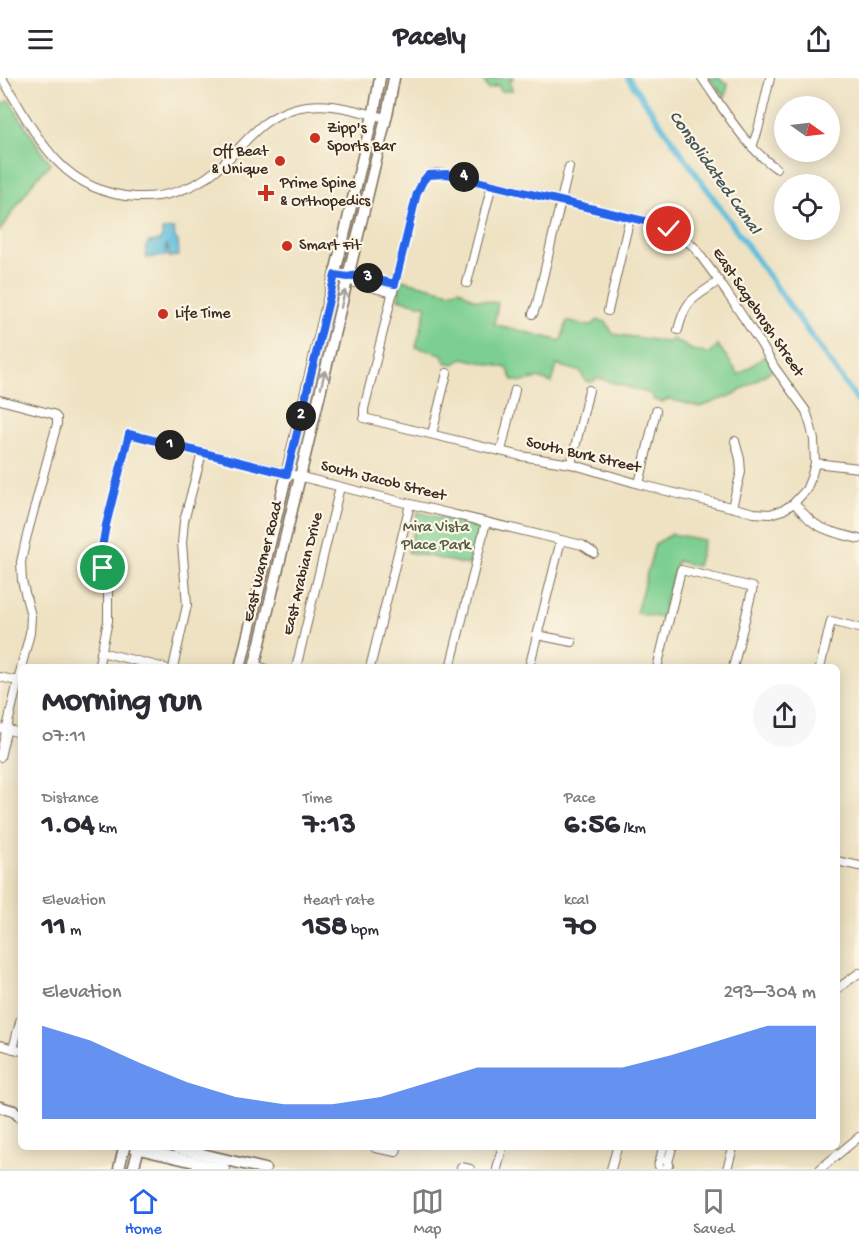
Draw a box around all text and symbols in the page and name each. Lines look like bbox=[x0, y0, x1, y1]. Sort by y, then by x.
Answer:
icon: menu bbox=[24, 23, 57, 56]
text: Pacely bbox=[393, 23, 466, 55]
icon: share bbox=[802, 23, 835, 56]
north arrow bbox=[774, 96, 840, 162]
map controls bbox=[774, 96, 840, 240]
water label: Consolidated Canal bbox=[664, 107, 765, 240]
place label: Zipp's Sports Bar bbox=[327, 120, 397, 157]
marker: Zipp's Sports Bar bbox=[308, 131, 322, 145]
place label: Off Beat & Unique bbox=[211, 143, 269, 180]
marker: Off Beat & Unique bbox=[273, 154, 287, 168]
pin: 4 bbox=[449, 162, 479, 192]
text: 4 bbox=[460, 167, 468, 186]
button: locate bbox=[774, 174, 840, 240]
place label: Prime Spine & Orthopedics bbox=[279, 175, 371, 212]
marker: Prime Spine & Orthopedics bbox=[257, 184, 275, 202]
pin bbox=[643, 203, 694, 254]
icon: check bbox=[652, 212, 685, 245]
place label: Smart Fit bbox=[299, 237, 362, 256]
marker: Smart Fit bbox=[280, 239, 294, 253]
street label: East Sagebrush Street bbox=[707, 245, 808, 382]
pin: 3 bbox=[353, 263, 383, 293]
text: 3 bbox=[364, 268, 372, 287]
one-way arrow bbox=[337, 290, 349, 309]
place label: Life Time bbox=[175, 305, 231, 324]
marker: Life Time bbox=[156, 307, 170, 321]
one-way arrow bbox=[318, 370, 330, 389]
pin: 2 bbox=[286, 401, 316, 431]
text: 2 bbox=[297, 406, 305, 425]
pin: 1 bbox=[155, 430, 185, 460]
street label: South Burk Street bbox=[524, 434, 644, 479]
text: 1 bbox=[167, 435, 173, 454]
street label: South Jacob Street bbox=[319, 457, 449, 507]
street label: East Warner Road bbox=[240, 498, 289, 624]
street label: East Arabian Drive bbox=[280, 510, 329, 637]
park label: Mira Vista Place Park bbox=[400, 519, 472, 556]
pin bbox=[77, 542, 128, 593]
icon: arrive bbox=[86, 551, 119, 584]
text: Morning run bbox=[42, 684, 202, 722]
button: share bbox=[753, 684, 816, 747]
text: 07:11 bbox=[42, 726, 86, 749]
text: Distance bbox=[42, 790, 99, 809]
text: Time bbox=[303, 790, 332, 809]
text: Pace bbox=[564, 790, 595, 809]
text: 1.04 bbox=[42, 809, 95, 844]
text: 7:13 bbox=[303, 809, 356, 844]
text: 6:56 bbox=[564, 809, 620, 844]
text: km bbox=[95, 820, 117, 839]
text: /km bbox=[620, 820, 646, 839]
text: Elevation bbox=[42, 892, 106, 911]
text: Heart rate bbox=[303, 892, 375, 911]
text: kcal bbox=[564, 892, 589, 911]
text: 11 bbox=[42, 911, 66, 946]
text: 158 bbox=[303, 911, 347, 946]
text: 70 bbox=[564, 911, 597, 946]
text: m bbox=[66, 922, 81, 941]
text: bpm bbox=[347, 922, 379, 941]
text: Elevation bbox=[42, 982, 122, 1005]
text: 293–304 m bbox=[723, 982, 816, 1005]
tab: Home bbox=[125, 1185, 162, 1240]
tab: Map bbox=[411, 1185, 444, 1240]
tab: Saved bbox=[693, 1185, 734, 1240]

